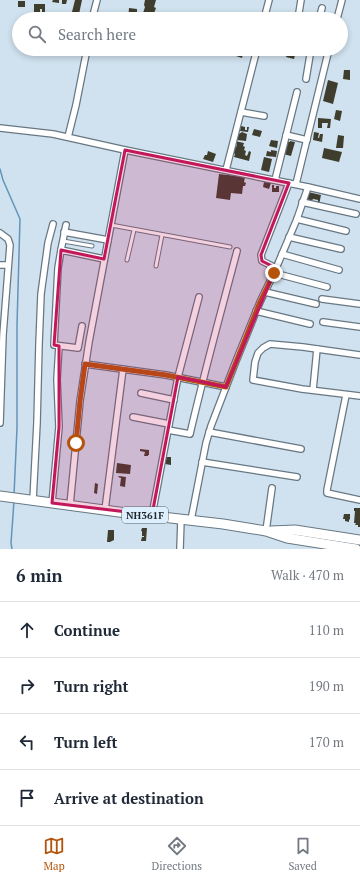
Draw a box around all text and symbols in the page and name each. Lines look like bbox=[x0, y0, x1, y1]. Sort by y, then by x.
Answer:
search box bbox=[12, 12, 348, 56]
icon: search bbox=[26, 23, 48, 45]
text: Search here bbox=[58, 24, 136, 44]
route end bbox=[265, 264, 283, 282]
route start bbox=[67, 434, 85, 452]
road number: NH361F bbox=[122, 507, 168, 523]
text: 6 min bbox=[16, 564, 63, 587]
text: Walk · 470 m bbox=[271, 566, 344, 584]
icon: ahead bbox=[16, 619, 38, 641]
text: Continue bbox=[54, 620, 120, 640]
text: 110 m bbox=[309, 621, 344, 639]
icon: right bbox=[16, 675, 38, 697]
text: Turn right bbox=[54, 676, 129, 696]
text: 190 m bbox=[309, 677, 344, 695]
icon: left bbox=[16, 731, 38, 753]
text: Turn left bbox=[54, 732, 118, 752]
text: 170 m bbox=[309, 733, 344, 751]
icon: arrive bbox=[16, 787, 38, 809]
text: Arrive at destination bbox=[54, 788, 204, 808]
tab: Map bbox=[43, 835, 65, 873]
tab: Directions bbox=[151, 835, 202, 873]
tab: Saved bbox=[288, 835, 317, 873]

